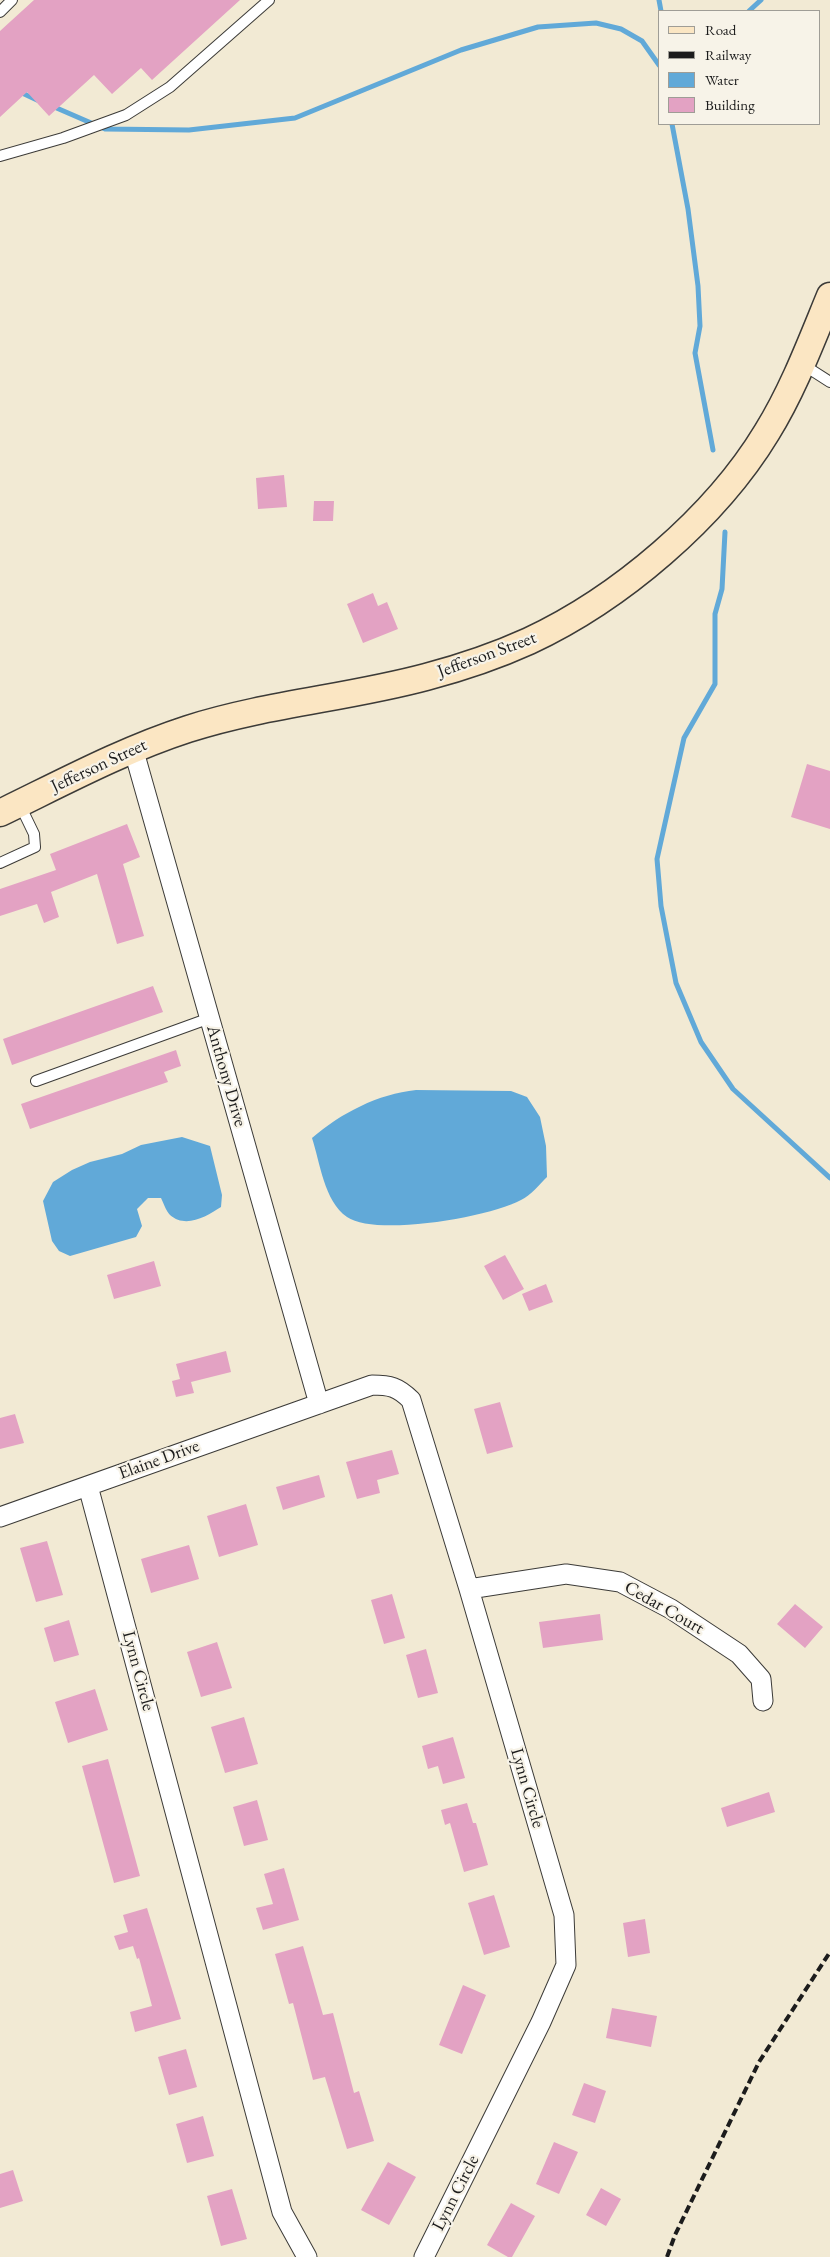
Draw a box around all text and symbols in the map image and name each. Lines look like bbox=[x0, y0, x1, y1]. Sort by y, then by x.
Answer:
legend bbox=[658, 10, 820, 125]
text: Road bbox=[705, 20, 736, 39]
text: Railway bbox=[705, 45, 751, 64]
text: Water bbox=[705, 70, 739, 89]
text: Building bbox=[705, 95, 755, 114]
street label: Jefferson Street bbox=[435, 627, 539, 683]
street label: Jefferson Street bbox=[48, 734, 150, 798]
street label: Anthony Drive bbox=[201, 1023, 251, 1129]
street label: Elaine Drive bbox=[116, 1435, 202, 1485]
street label: Cedar Court bbox=[620, 1577, 708, 1639]
street label: Lynn Circle bbox=[117, 1629, 159, 1713]
street label: Lynn Circle bbox=[505, 1746, 549, 1830]
street label: Lynn Circle bbox=[428, 2152, 484, 2234]

